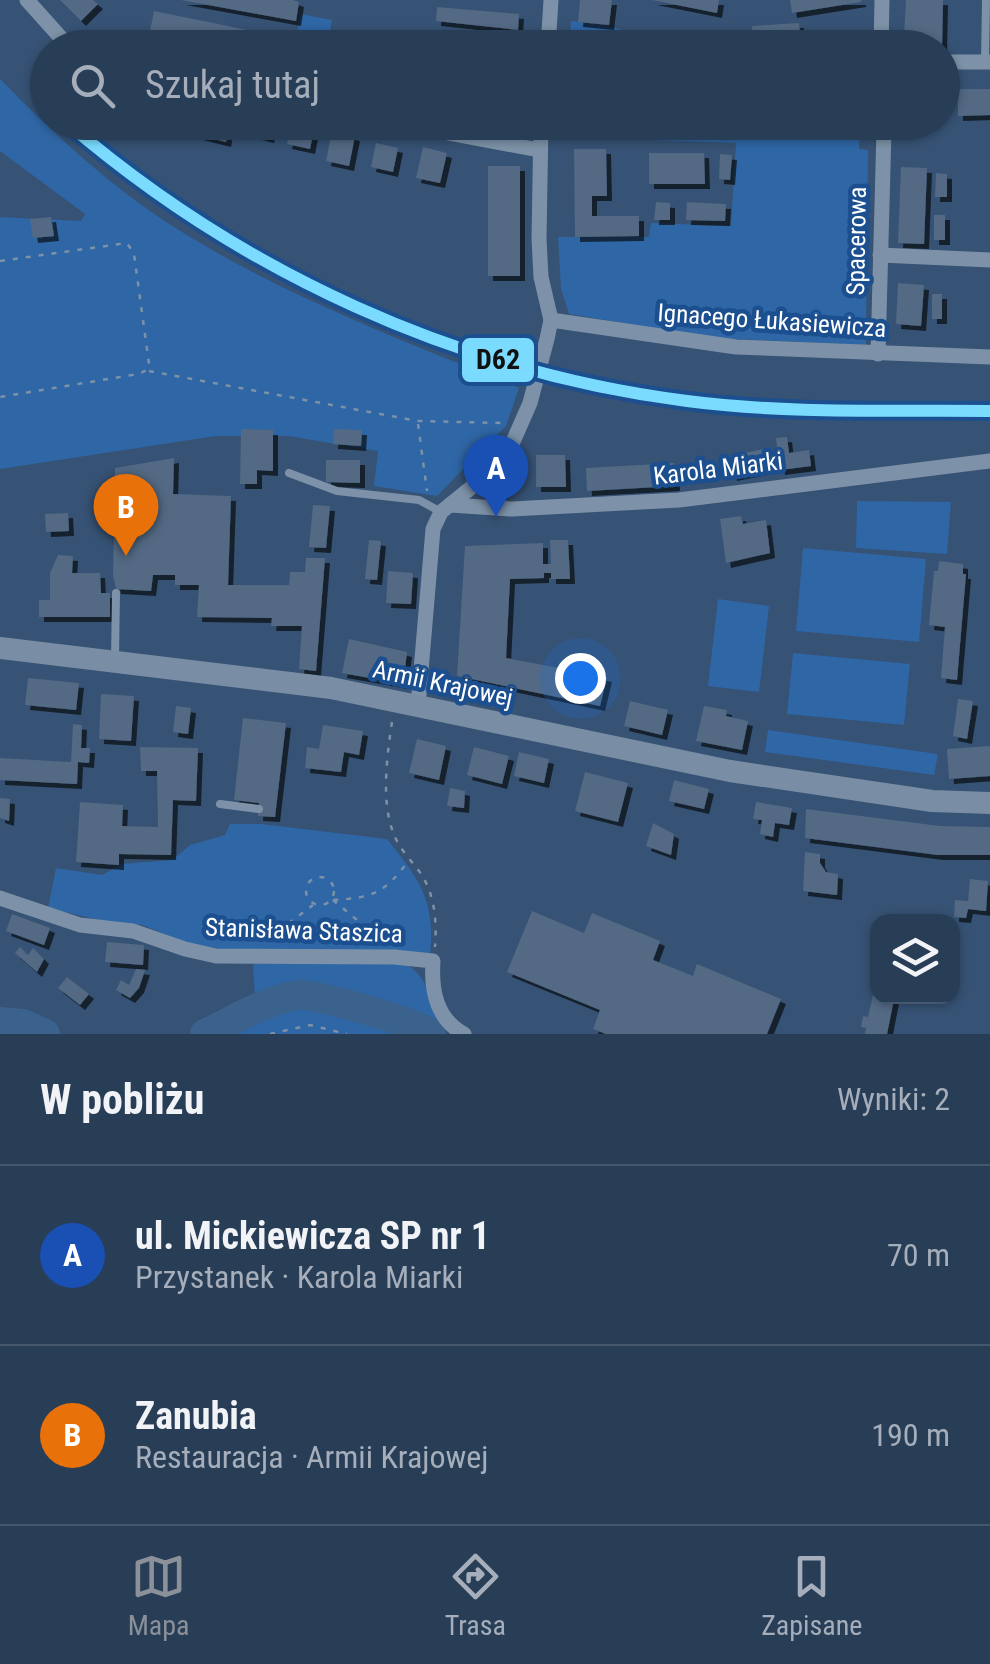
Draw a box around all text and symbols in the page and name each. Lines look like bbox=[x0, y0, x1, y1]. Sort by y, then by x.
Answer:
search box bbox=[30, 30, 960, 140]
icon: search bbox=[65, 58, 120, 113]
text: Szukaj tutaj bbox=[145, 63, 320, 107]
street label: Spacerowa bbox=[841, 186, 872, 296]
street label: Ignacego Łukasiewicza bbox=[657, 298, 887, 343]
line badge: D62 bbox=[460, 336, 536, 384]
text: D62 bbox=[476, 343, 520, 376]
pin: A bbox=[464, 434, 528, 517]
street label: Karola Miarki bbox=[652, 446, 784, 491]
pin: B bbox=[94, 474, 158, 556]
your location bbox=[555, 653, 606, 704]
street label: Armii Krajowej bbox=[370, 654, 516, 712]
street label: Stanisława Staszica bbox=[205, 913, 403, 948]
map controls bbox=[870, 914, 960, 1004]
button: layers bbox=[870, 914, 960, 1004]
text: W pobliżu bbox=[40, 1075, 204, 1124]
text: Wyniki: 2 bbox=[837, 1080, 950, 1118]
text: ul. Mickiewicza SP nr 1 bbox=[135, 1214, 490, 1258]
text: A bbox=[63, 1236, 82, 1274]
text: 70 m bbox=[887, 1236, 950, 1274]
text: Przystanek · Karola Miarki bbox=[135, 1258, 463, 1296]
text: Zanubia bbox=[135, 1394, 257, 1438]
text: B bbox=[64, 1416, 81, 1454]
text: 190 m bbox=[871, 1416, 950, 1454]
text: Restauracja · Armii Krajowej bbox=[135, 1438, 489, 1476]
tab: Mapa bbox=[128, 1549, 189, 1642]
tab: Trasa bbox=[445, 1549, 506, 1642]
tab: Zapisane bbox=[761, 1549, 862, 1642]

